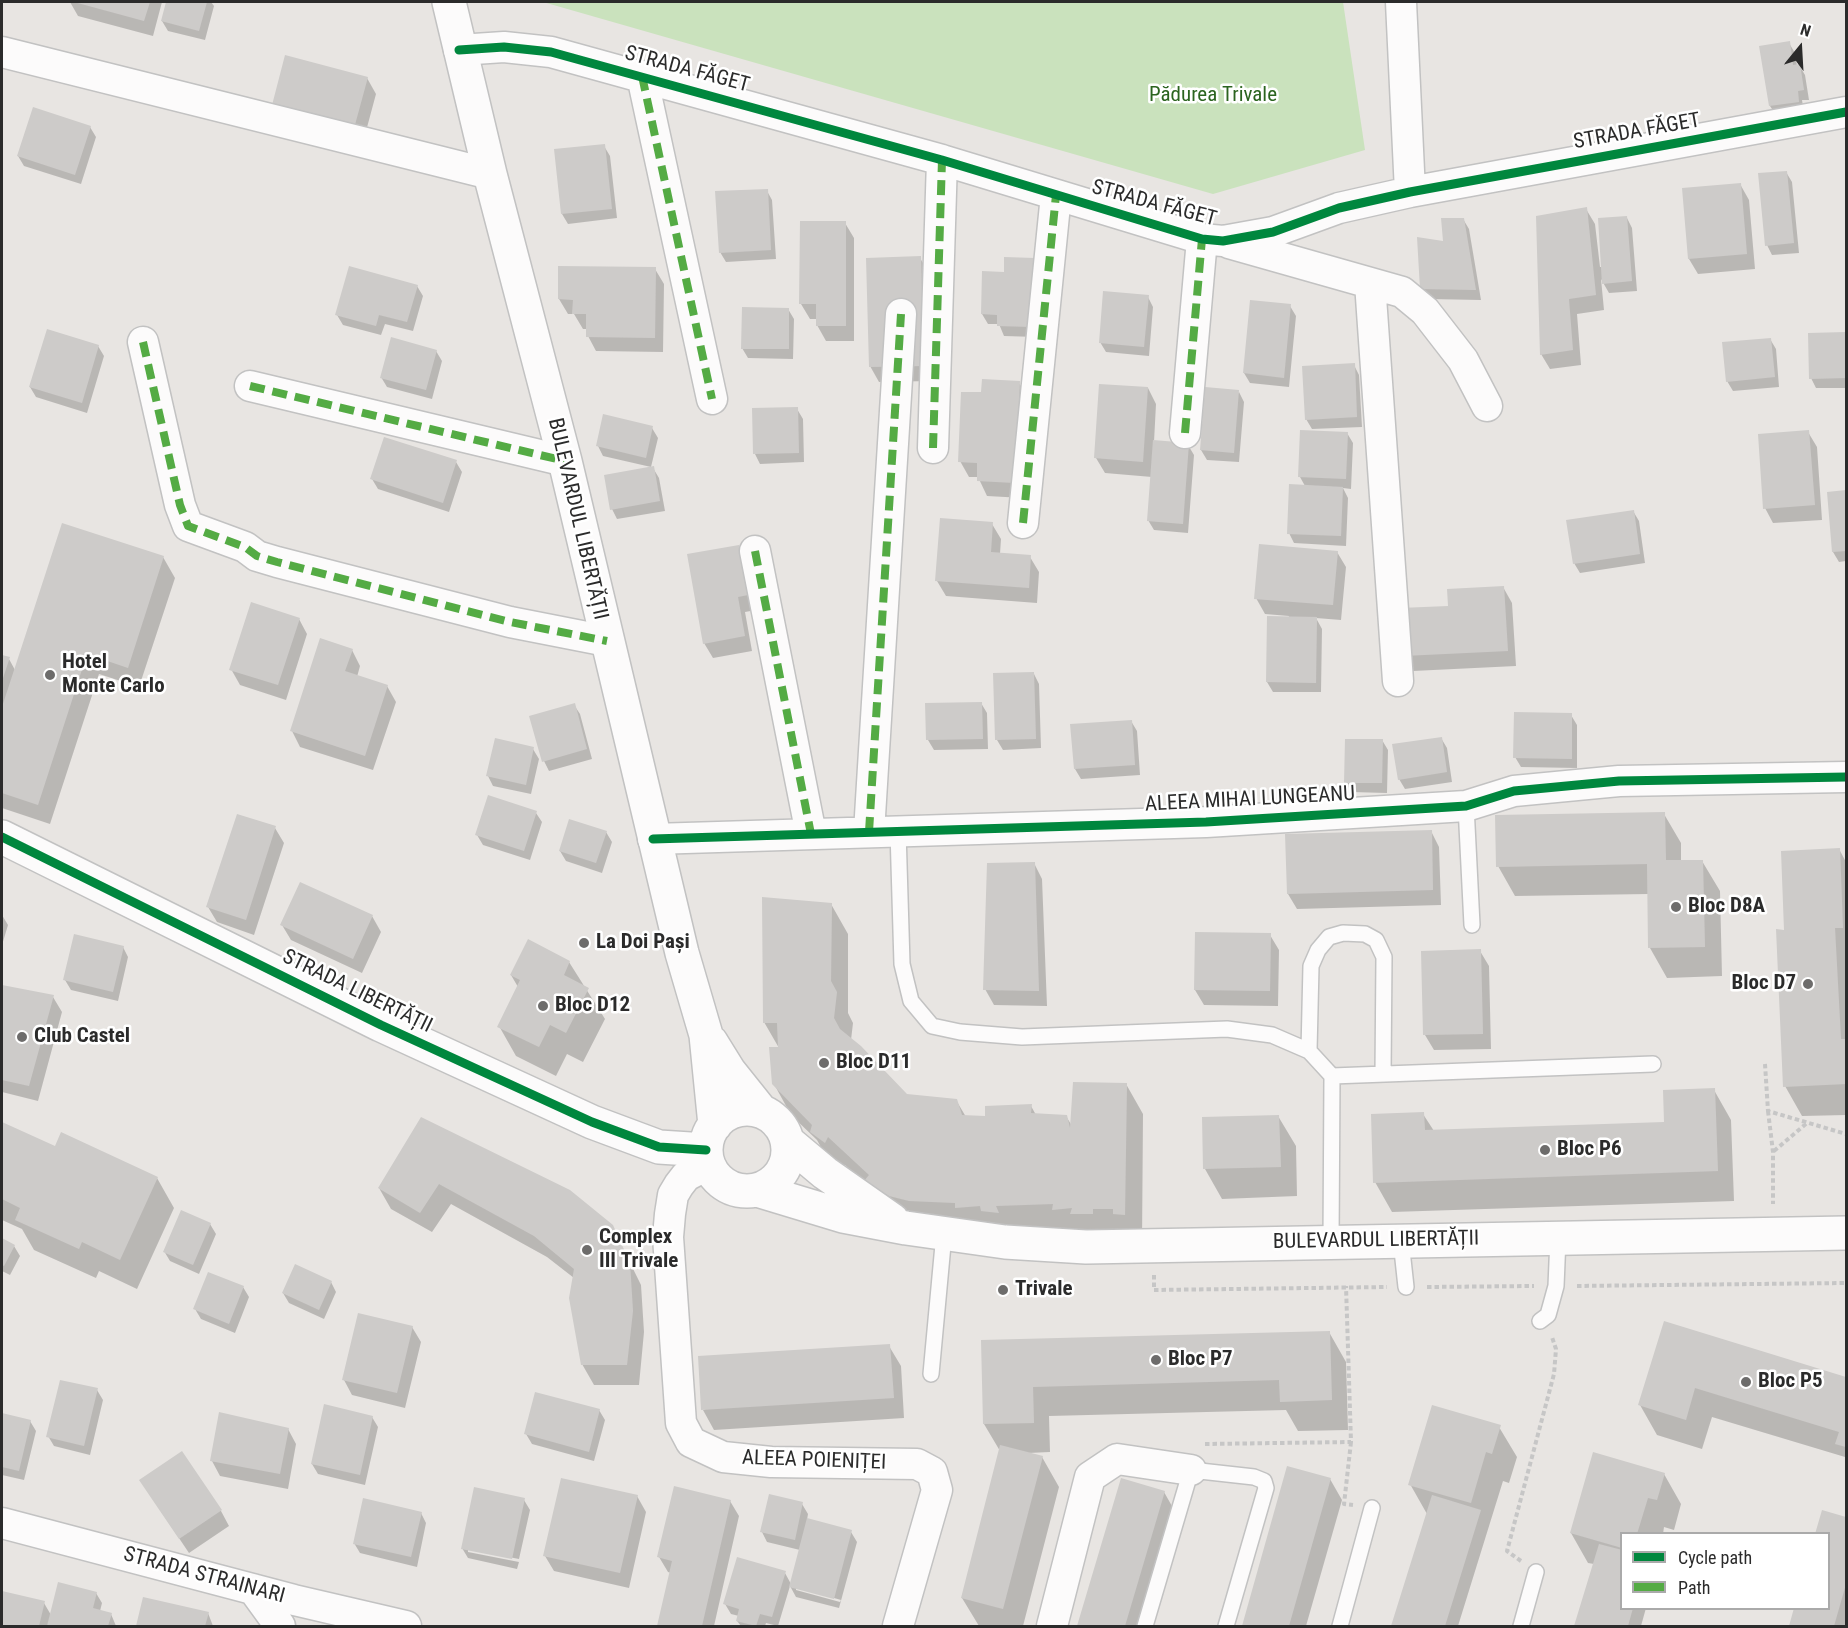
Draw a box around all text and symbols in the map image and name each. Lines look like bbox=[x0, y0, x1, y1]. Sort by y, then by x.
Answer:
north arrow bbox=[1770, 18, 1830, 78]
text: N bbox=[1798, 20, 1813, 41]
street label: STRADA FĂGET bbox=[622, 41, 752, 99]
park label: Pădurea Trivale bbox=[1149, 83, 1277, 109]
street label: STRADA FĂGET bbox=[1572, 108, 1702, 156]
street label: STRADA FĂGET bbox=[1089, 175, 1219, 233]
street label: BULEVARDUL LIBERTĂȚII bbox=[542, 416, 612, 622]
place label: Hotel Monte Carlo bbox=[62, 650, 165, 700]
marker: Hotel Monte Carlo bbox=[43, 668, 57, 682]
street label: ALEEA MIHAI LUNGEANU bbox=[1144, 782, 1356, 818]
place label: Bloc D8A bbox=[1688, 894, 1765, 920]
marker: Bloc D8A bbox=[1669, 900, 1683, 914]
place label: La Doi Pași bbox=[596, 930, 690, 956]
marker: La Doi Pași bbox=[577, 936, 591, 950]
street label: STRADA LIBERTĂȚII bbox=[278, 945, 436, 1039]
place label: Bloc D7 bbox=[1732, 971, 1796, 997]
marker: Bloc D7 bbox=[1801, 977, 1815, 991]
place label: Bloc D12 bbox=[555, 993, 630, 1019]
marker: Bloc D12 bbox=[536, 999, 550, 1013]
place label: Club Castel bbox=[34, 1024, 130, 1050]
marker: Club Castel bbox=[15, 1030, 29, 1044]
place label: Bloc D11 bbox=[836, 1050, 911, 1076]
marker: Bloc D11 bbox=[817, 1056, 831, 1070]
place label: Bloc P6 bbox=[1557, 1137, 1622, 1163]
marker: Bloc P6 bbox=[1538, 1143, 1552, 1157]
place label: Complex III Trivale bbox=[599, 1225, 678, 1275]
street label: BULEVARDUL LIBERTĂȚII bbox=[1273, 1227, 1479, 1255]
marker: Complex III Trivale bbox=[580, 1243, 594, 1257]
place label: Trivale bbox=[1015, 1277, 1072, 1303]
marker: Trivale bbox=[996, 1283, 1010, 1297]
place label: Bloc P7 bbox=[1168, 1347, 1233, 1373]
marker: Bloc P7 bbox=[1149, 1353, 1163, 1367]
place label: Bloc P5 bbox=[1758, 1369, 1823, 1395]
marker: Bloc P5 bbox=[1739, 1375, 1753, 1389]
street label: ALEEA POIENIȚEI bbox=[741, 1446, 887, 1476]
legend bbox=[1620, 1532, 1830, 1610]
street label: STRADA STRAINARI bbox=[121, 1542, 287, 1610]
text: Cycle path bbox=[1678, 1547, 1752, 1568]
text: Path bbox=[1678, 1577, 1711, 1598]

